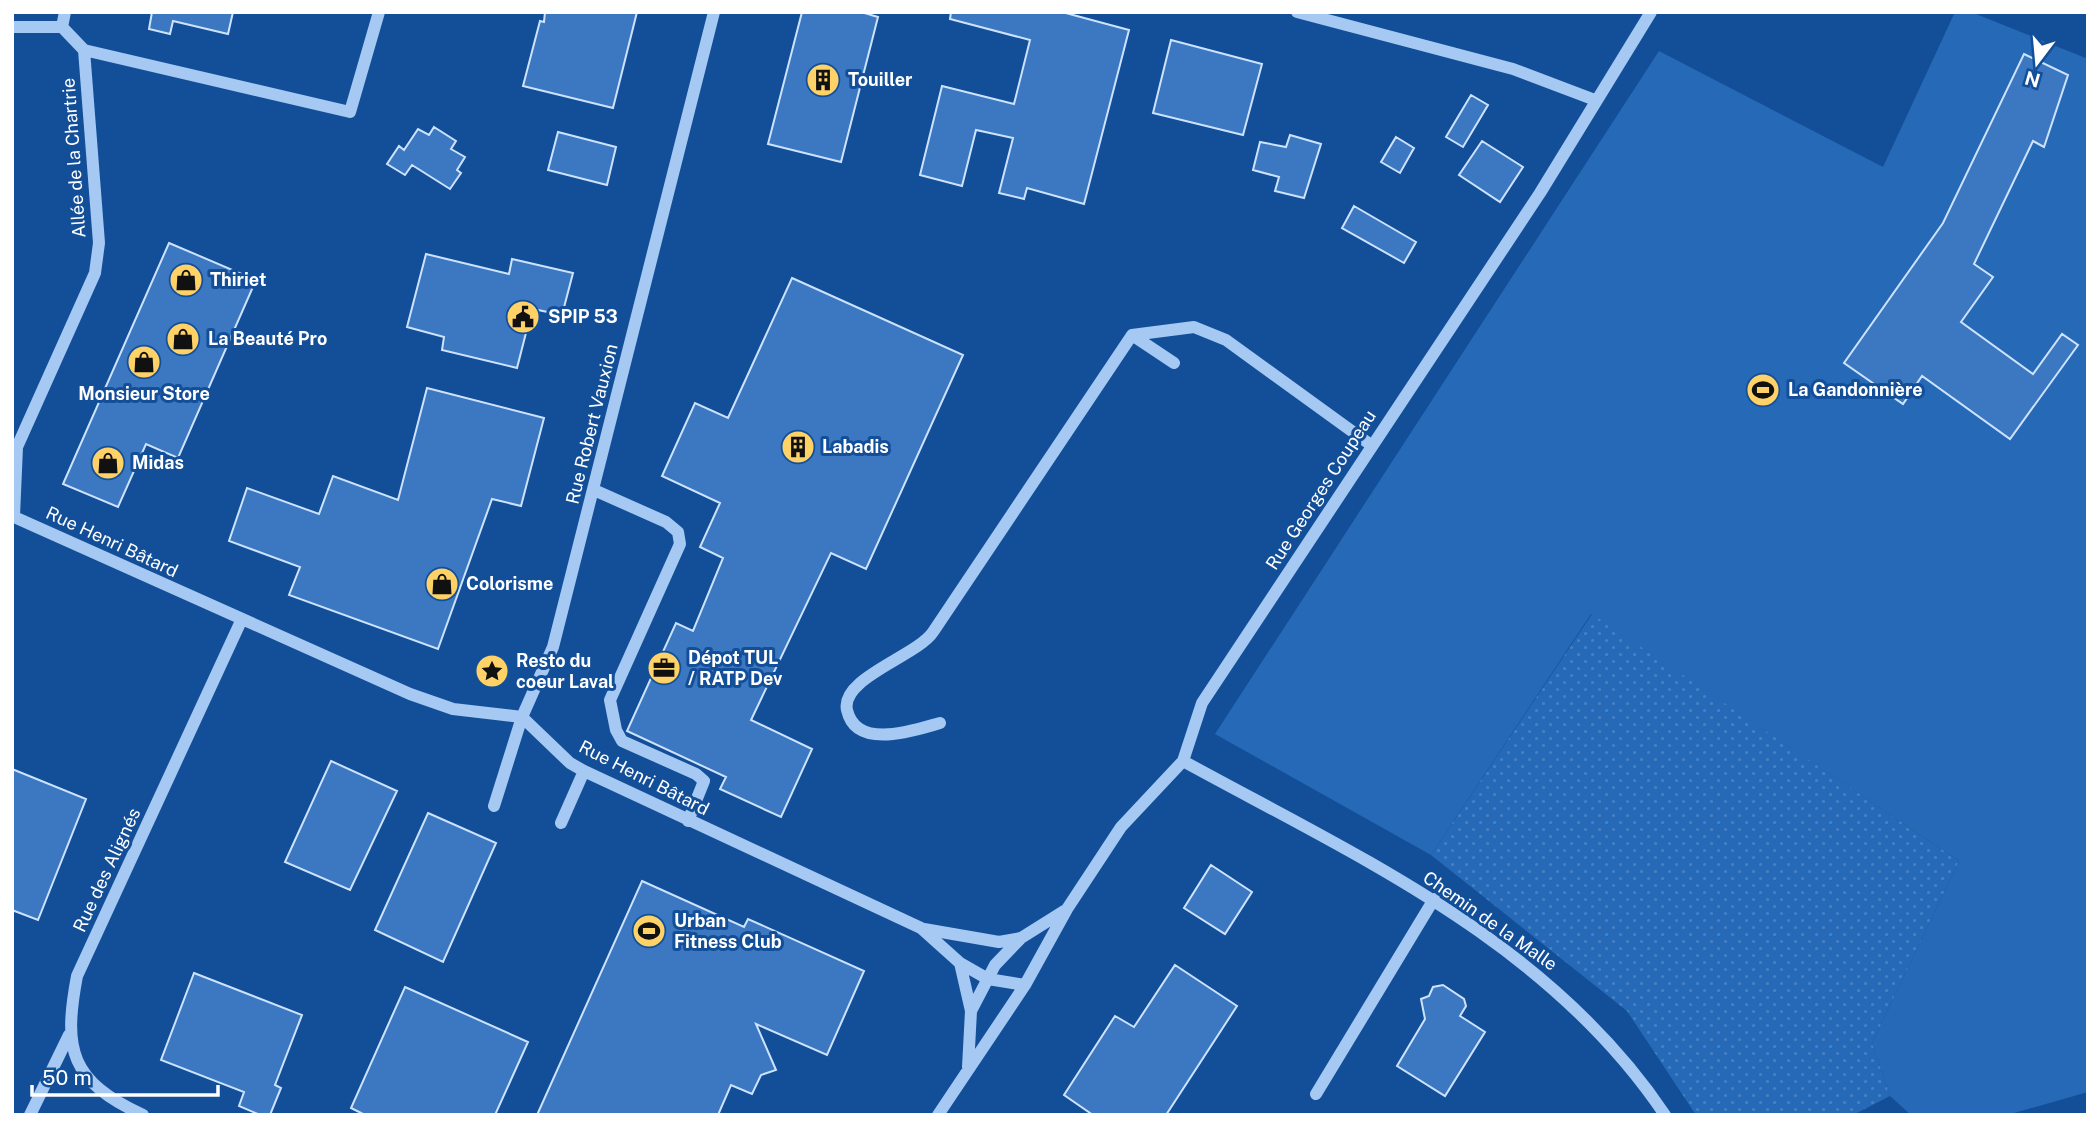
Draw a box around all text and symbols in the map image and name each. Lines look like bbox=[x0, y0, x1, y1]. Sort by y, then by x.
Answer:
north arrow bbox=[2002, 28, 2072, 98]
building icon: Touiller bbox=[804, 61, 842, 99]
text: N bbox=[2022, 67, 2042, 92]
place label: Touiller bbox=[848, 69, 913, 90]
street label: Allée de la Chartrie bbox=[57, 77, 90, 239]
shop icon: Thiriet bbox=[167, 261, 205, 299]
place label: Thiriet bbox=[210, 269, 266, 290]
public building icon: SPIP 53 bbox=[504, 298, 542, 336]
place label: SPIP 53 bbox=[548, 306, 618, 327]
shop icon: La Beauté Pro bbox=[164, 320, 202, 358]
place label: La Beauté Pro bbox=[208, 328, 327, 349]
street label: Rue Robert Vauxion bbox=[561, 342, 622, 506]
shop icon: Monsieur Store bbox=[125, 343, 163, 381]
sports icon: La Gandonnière bbox=[1744, 371, 1782, 409]
place label: La Gandonnière bbox=[1788, 379, 1923, 400]
place label: Monsieur Store bbox=[78, 383, 210, 404]
street label: Rue Georges Coupeau bbox=[1261, 406, 1380, 573]
building icon: Labadis bbox=[779, 428, 817, 466]
place label: Labadis bbox=[822, 436, 889, 457]
shop icon: Midas bbox=[89, 444, 127, 482]
place label: Midas bbox=[132, 452, 184, 473]
street label: Rue Henri Bâtard bbox=[43, 502, 182, 581]
shop icon: Colorisme bbox=[423, 565, 461, 603]
place label: Colorisme bbox=[466, 573, 553, 594]
place label: Dépot TUL / RATP Dev bbox=[688, 647, 783, 689]
office icon: Dépot TUL / RATP Dev bbox=[645, 649, 683, 687]
place label: Resto du coeur Laval bbox=[516, 650, 614, 692]
place icon: Resto du coeur Laval bbox=[473, 652, 511, 690]
street label: Rue Henri Bâtard bbox=[576, 736, 713, 819]
street label: Rue des Alignés bbox=[69, 804, 144, 935]
street label: Chemin de la Malle bbox=[1419, 866, 1561, 975]
place label: Urban Fitness Club bbox=[674, 910, 782, 952]
sports icon: Urban Fitness Club bbox=[630, 912, 668, 950]
scale bar bbox=[32, 1054, 217, 1098]
text: 50 m bbox=[42, 1065, 92, 1090]

